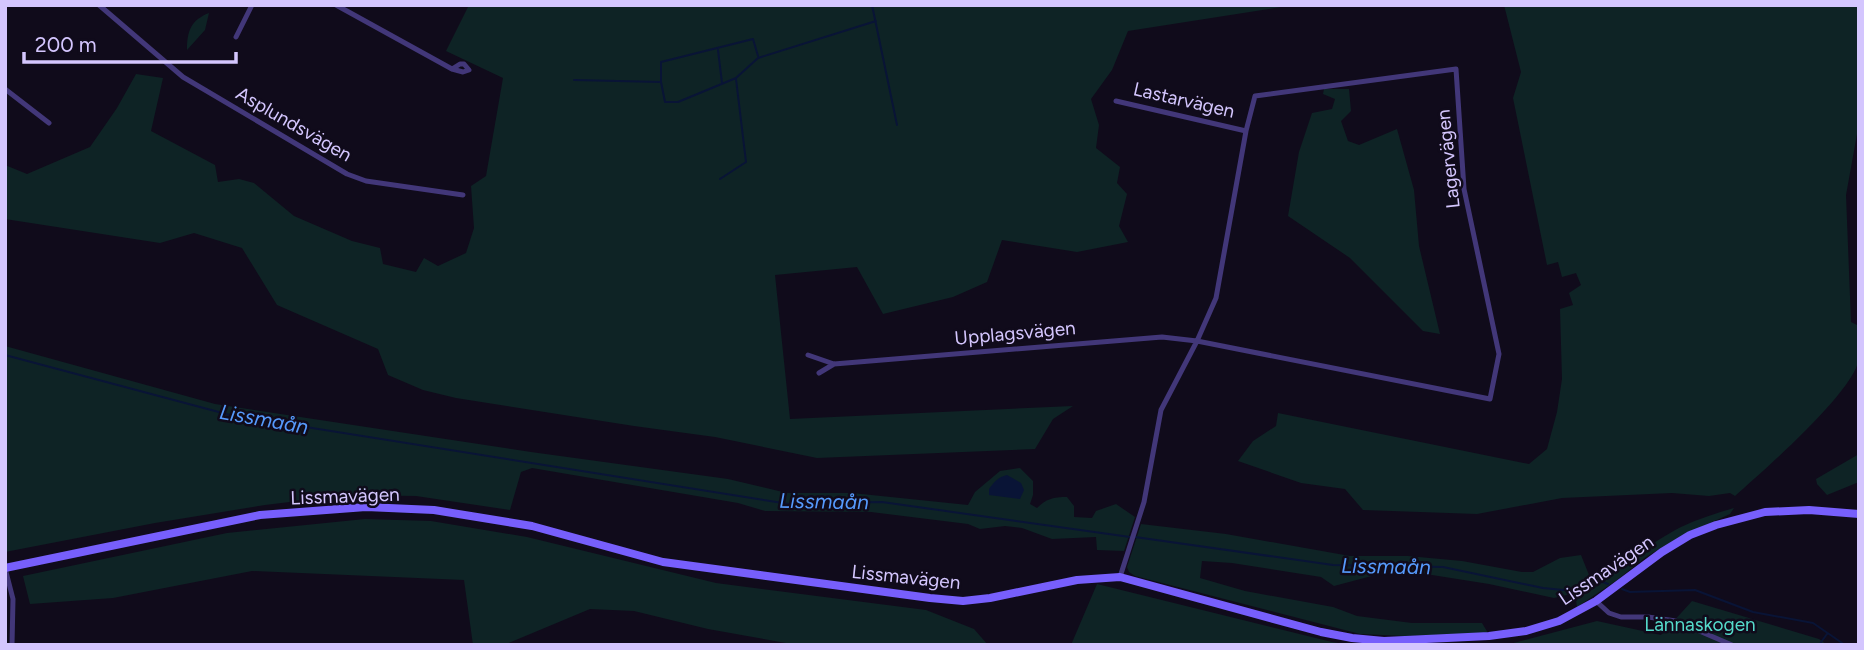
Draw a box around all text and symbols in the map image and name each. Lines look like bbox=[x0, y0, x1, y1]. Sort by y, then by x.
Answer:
scale bar bbox=[24, 21, 236, 65]
text: 200 m bbox=[35, 32, 97, 57]
street label: Lastarvägen bbox=[1131, 77, 1237, 123]
street label: Asplundsvägen bbox=[232, 82, 356, 166]
street label: Lagervägen bbox=[1431, 108, 1465, 210]
street label: Upplagsvägen bbox=[954, 316, 1076, 350]
water label: Lissmaån bbox=[218, 399, 311, 439]
street label: Lissmavägen bbox=[290, 483, 400, 509]
water label: Lissmaån bbox=[779, 488, 869, 514]
street label: Lissmavägen bbox=[1554, 530, 1658, 610]
water label: Lissmaån bbox=[1341, 553, 1431, 579]
street label: Lissmavägen bbox=[850, 560, 962, 594]
park label: Lännaskogen bbox=[1644, 613, 1756, 636]

